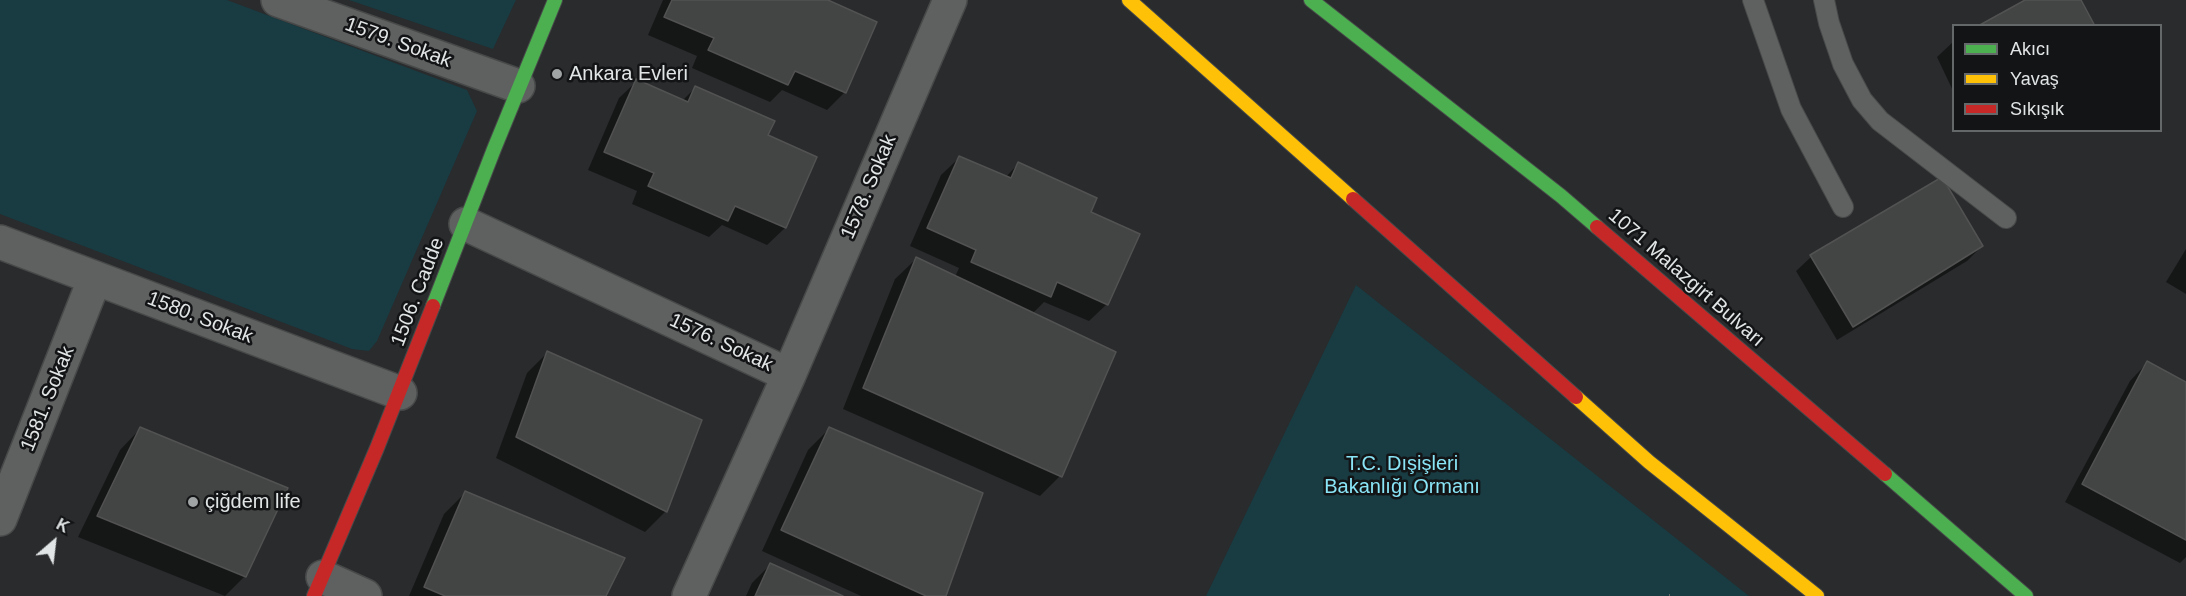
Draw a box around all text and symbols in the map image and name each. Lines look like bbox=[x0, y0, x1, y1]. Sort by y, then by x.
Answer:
street label: 1579. Sokak bbox=[342, 13, 454, 73]
legend bbox=[1952, 24, 2162, 132]
text: Akıcı bbox=[2010, 39, 2050, 59]
place label: Ankara Evleri bbox=[569, 62, 688, 86]
marker: Ankara Evleri bbox=[550, 67, 564, 81]
text: Yavaş bbox=[2010, 69, 2059, 89]
text: Sıkışık bbox=[2010, 99, 2064, 119]
street label: 1578. Sokak bbox=[836, 131, 902, 243]
street label: 1071 Malazgirt Bulvarı bbox=[1603, 204, 1769, 352]
street label: 1506. Cadde bbox=[386, 234, 450, 350]
street label: 1580. Sokak bbox=[144, 287, 256, 349]
street label: 1576. Sokak bbox=[666, 309, 776, 377]
street label: 1581. Sokak bbox=[16, 343, 80, 455]
park label: T.C. Dışişleri Bakanlığı Ormanı bbox=[1324, 452, 1480, 499]
place label: çiğdem life bbox=[205, 490, 301, 514]
marker: çiğdem life bbox=[186, 495, 200, 509]
north arrow bbox=[24, 512, 84, 572]
text: K bbox=[54, 515, 72, 536]

